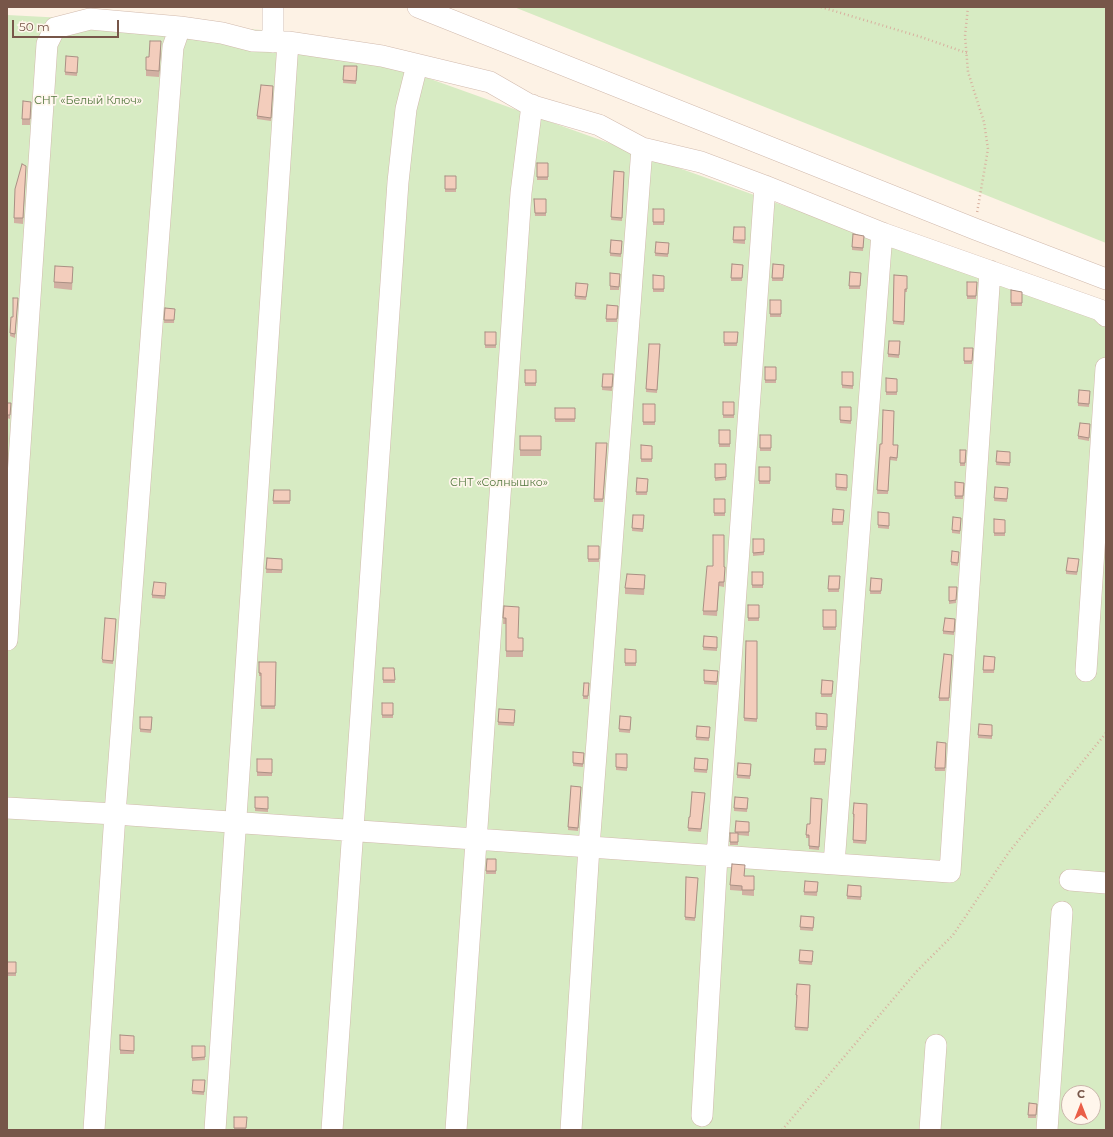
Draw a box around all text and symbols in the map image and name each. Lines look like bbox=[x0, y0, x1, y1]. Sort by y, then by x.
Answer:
scale bar bbox=[14, 12, 121, 38]
text: 50 m bbox=[19, 19, 50, 34]
park label: СНТ «Белый Ключ» bbox=[34, 94, 142, 108]
park label: СНТ «Солнышко» bbox=[450, 476, 548, 490]
north arrow bbox=[1061, 1085, 1101, 1125]
text: С bbox=[1077, 1087, 1085, 1101]

